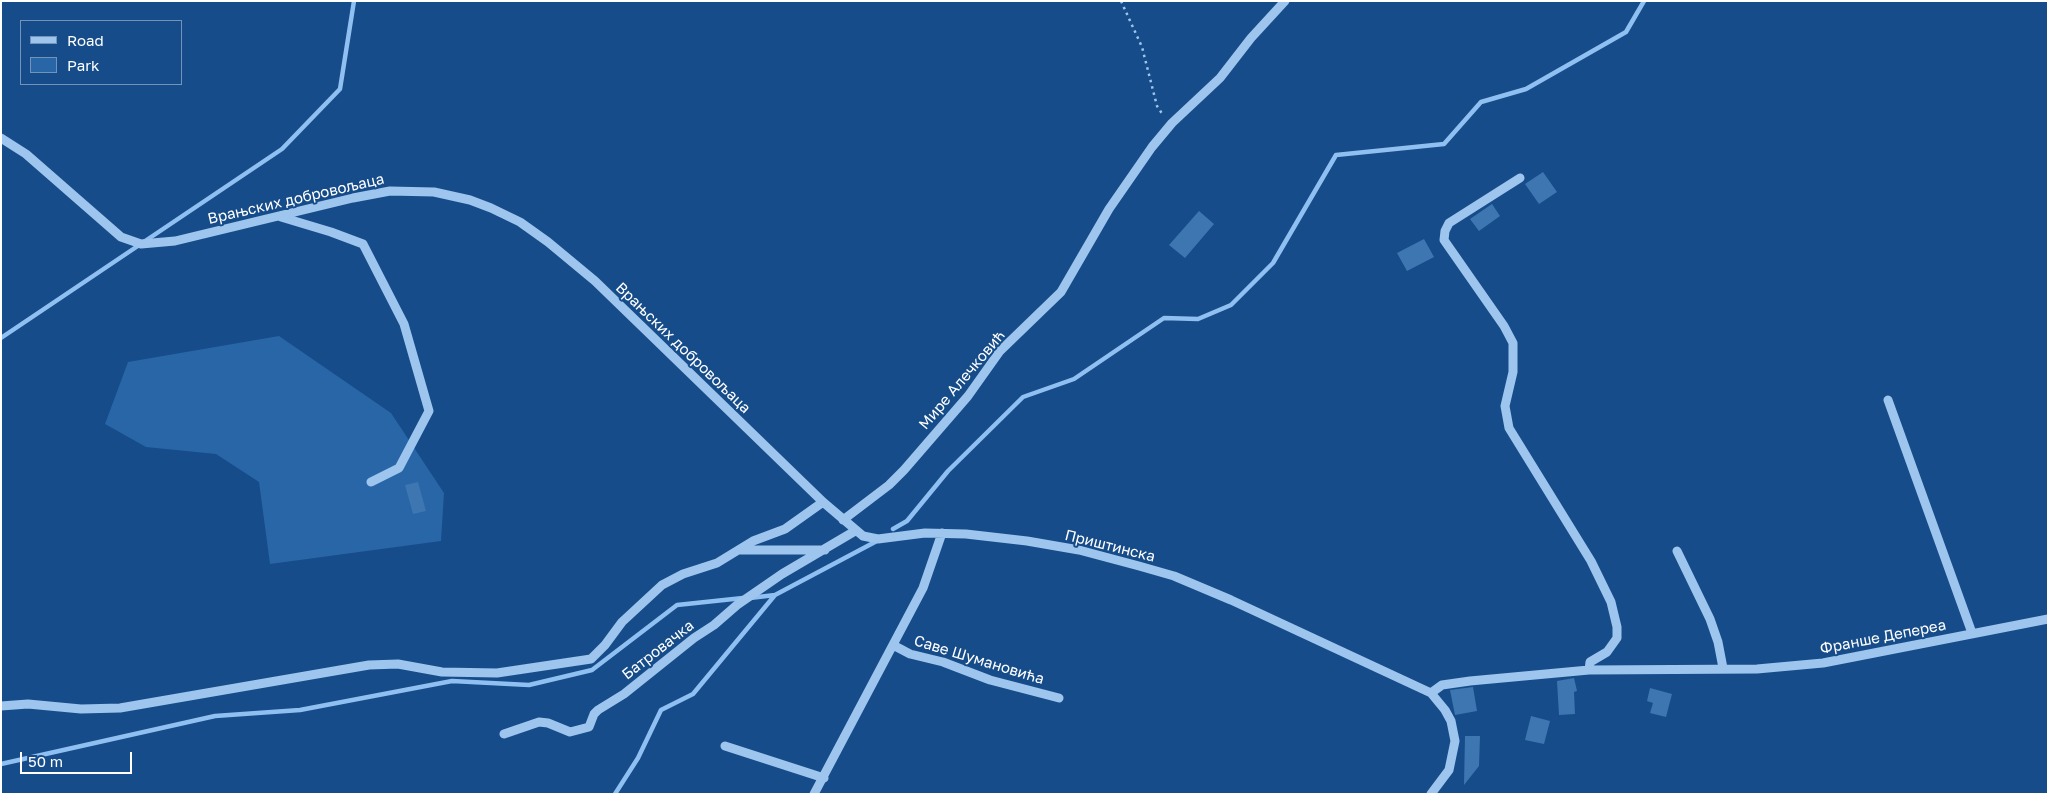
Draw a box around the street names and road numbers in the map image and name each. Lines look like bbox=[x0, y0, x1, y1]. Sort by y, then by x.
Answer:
street label: Врањских добровољаца bbox=[206, 170, 386, 228]
street label: Врањских добровољаца bbox=[612, 279, 754, 417]
street label: Мире Алечковић bbox=[915, 327, 1009, 433]
street label: Приштинска bbox=[1063, 526, 1157, 566]
street label: Батровачка bbox=[619, 616, 697, 684]
street label: Франше Депереа bbox=[1818, 616, 1948, 658]
street label: Саве Шумановића bbox=[912, 632, 1046, 688]

